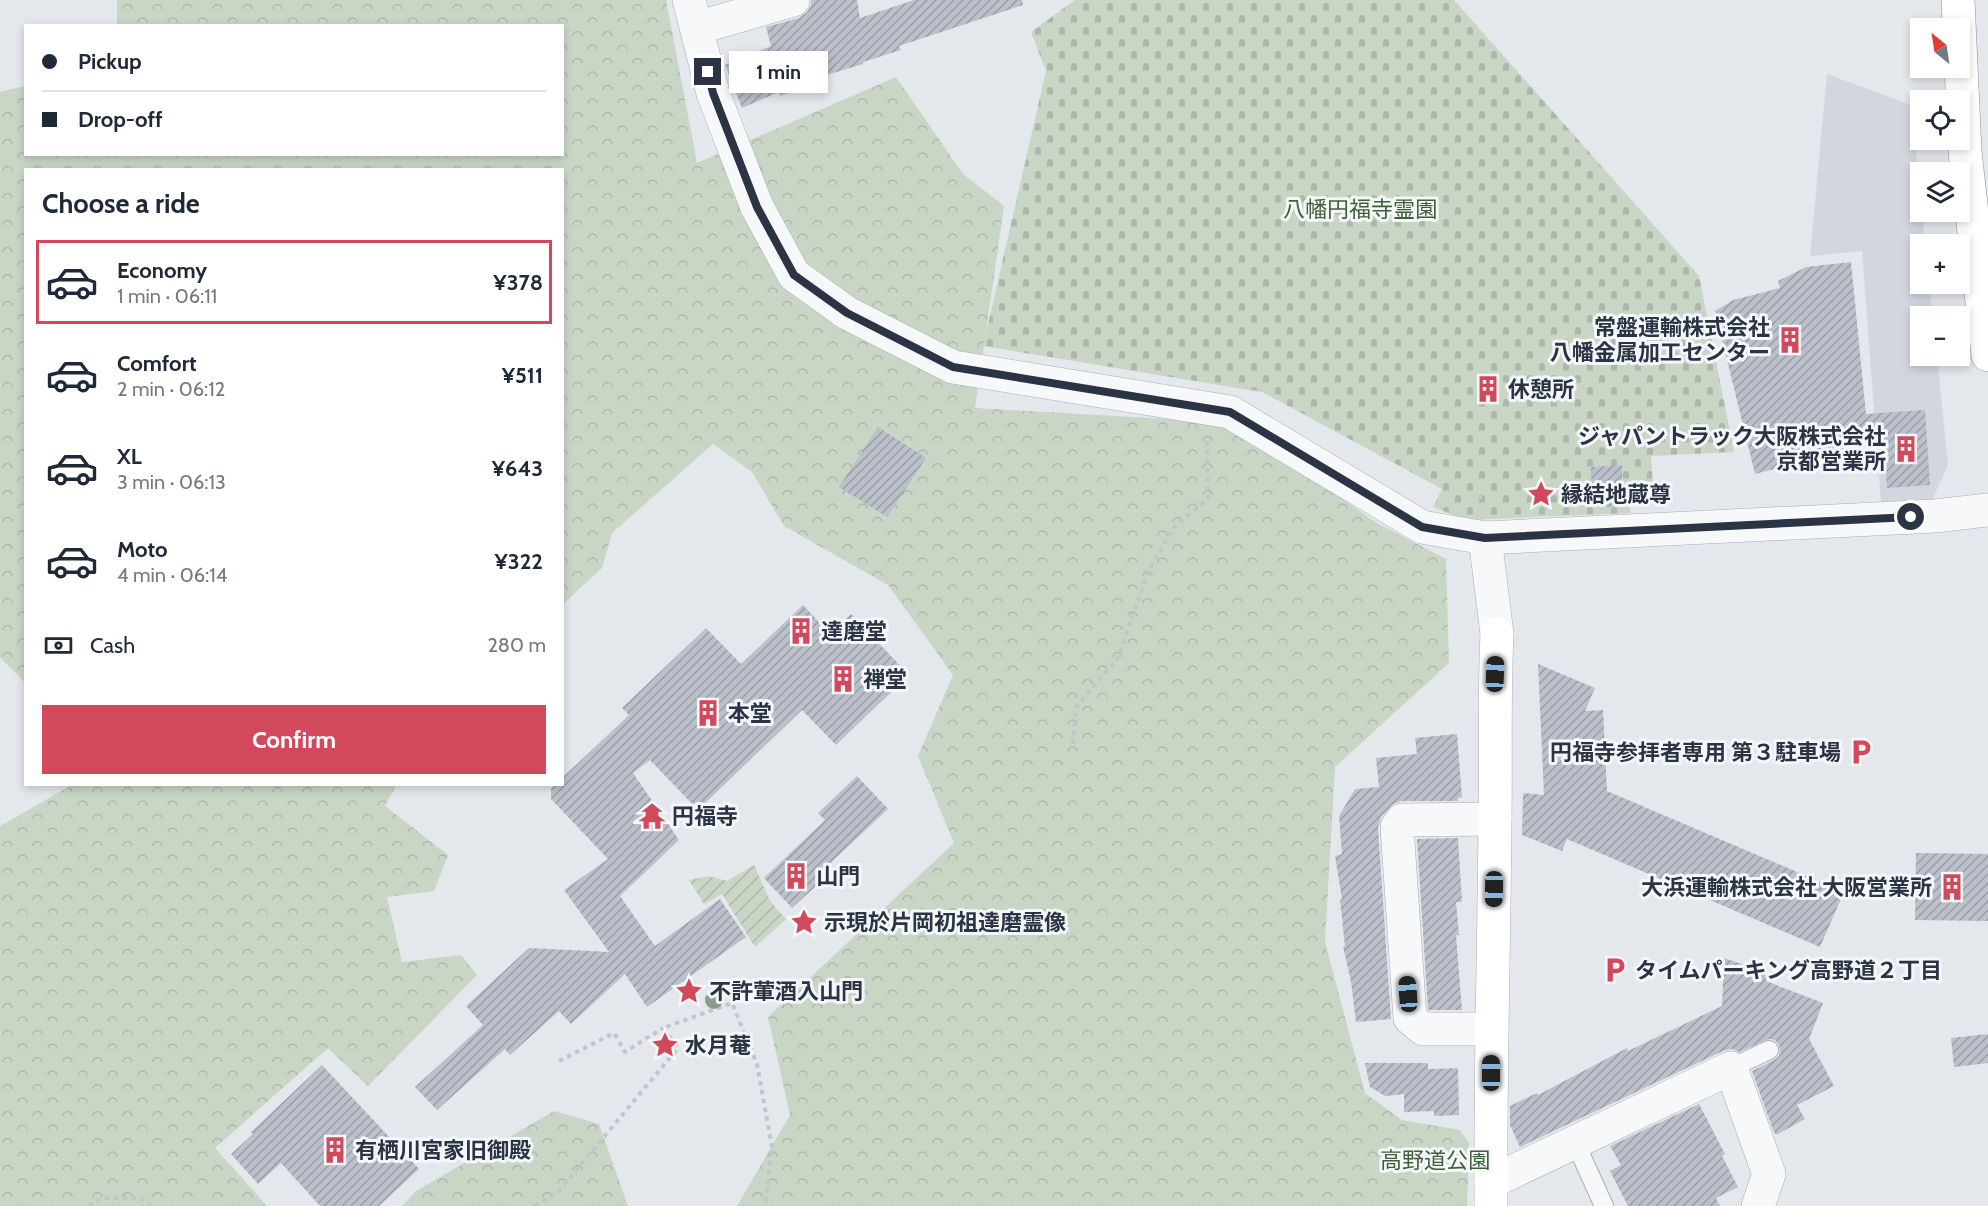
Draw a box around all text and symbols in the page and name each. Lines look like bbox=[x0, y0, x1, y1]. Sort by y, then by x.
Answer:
north arrow bbox=[1910, 18, 1970, 78]
map controls bbox=[1910, 18, 1970, 366]
text: Pickup bbox=[78, 48, 142, 75]
callout: 1 min bbox=[729, 51, 828, 93]
route end bbox=[694, 58, 721, 85]
text: 1 min bbox=[756, 60, 801, 84]
button: locate bbox=[1910, 90, 1970, 150]
text: Drop-off bbox=[78, 106, 162, 133]
button: layers bbox=[1910, 162, 1970, 222]
text: Choose a ride bbox=[42, 187, 200, 220]
park label: 八幡円福寺霊園 bbox=[1283, 196, 1437, 223]
button: + bbox=[1910, 234, 1970, 294]
icon: car bbox=[45, 255, 99, 309]
text: Economy bbox=[117, 257, 207, 284]
text: ¥378 bbox=[493, 269, 543, 296]
text: 1 min · 06:11 bbox=[117, 284, 217, 308]
button: − bbox=[1910, 306, 1970, 366]
place label: 常盤運輸株式会社 八幡金属加工センター bbox=[1550, 314, 1770, 366]
building icon: 常盤運輸株式会社 八幡金属加工センター bbox=[1775, 325, 1805, 355]
icon: car bbox=[45, 348, 99, 402]
text: Comfort bbox=[117, 350, 196, 377]
text: ¥511 bbox=[502, 362, 543, 389]
building icon: 休憩所 bbox=[1473, 374, 1503, 404]
place label: 休憩所 bbox=[1508, 376, 1574, 403]
text: 2 min · 06:12 bbox=[117, 377, 225, 401]
place label: ジャパントラック大阪株式会社 京都営業所 bbox=[1578, 423, 1886, 475]
building icon: ジャパントラック大阪株式会社 京都営業所 bbox=[1891, 434, 1921, 464]
icon: car bbox=[45, 441, 99, 495]
text: XL bbox=[117, 443, 142, 470]
text: ¥643 bbox=[492, 455, 543, 482]
text: 3 min · 06:13 bbox=[117, 470, 226, 494]
place icon: 縁結地蔵尊 bbox=[1526, 479, 1556, 509]
place label: 縁結地蔵尊 bbox=[1561, 481, 1671, 508]
route start bbox=[1897, 503, 1924, 530]
icon: car bbox=[45, 534, 99, 588]
text: Moto bbox=[117, 536, 168, 563]
text: ¥322 bbox=[495, 548, 543, 575]
text: 4 min · 06:14 bbox=[117, 563, 227, 587]
building icon: 達磨堂 bbox=[786, 616, 816, 646]
place label: 達磨堂 bbox=[821, 618, 887, 645]
icon: cash bbox=[42, 629, 75, 662]
text: Cash bbox=[90, 632, 135, 659]
text: 280 m bbox=[487, 633, 546, 657]
car bbox=[1485, 656, 1505, 692]
building icon: 禅堂 bbox=[828, 664, 858, 694]
place label: 禅堂 bbox=[863, 666, 907, 693]
building icon: 本堂 bbox=[693, 698, 723, 728]
place label: 本堂 bbox=[728, 700, 772, 727]
button: Confirm bbox=[42, 705, 546, 774]
parking icon: 円福寺参拝者専用 第３駐車場 bbox=[1846, 737, 1876, 767]
place label: 円福寺参拝者専用 第３駐車場 bbox=[1550, 739, 1841, 766]
temple icon: 円福寺 bbox=[637, 801, 667, 831]
place label: 円福寺 bbox=[672, 803, 738, 830]
building icon: 山門 bbox=[781, 861, 811, 891]
place label: 山門 bbox=[816, 863, 860, 890]
car bbox=[1485, 871, 1503, 907]
building icon: 大浜運輸株式会社 大阪営業所 bbox=[1937, 872, 1967, 902]
place label: 大浜運輸株式会社 大阪営業所 bbox=[1641, 874, 1932, 901]
place icon: 示現於片岡初祖達磨霊像 bbox=[789, 907, 819, 937]
place label: 示現於片岡初祖達磨霊像 bbox=[824, 909, 1066, 936]
parking icon: タイムパーキング高野道２丁目 bbox=[1600, 955, 1630, 985]
place label: タイムパーキング高野道２丁目 bbox=[1635, 957, 1942, 984]
car bbox=[1398, 975, 1418, 1013]
place icon: 不許葷酒入山門 bbox=[674, 976, 704, 1006]
place label: 不許葷酒入山門 bbox=[709, 978, 863, 1005]
place icon: 水月菴 bbox=[650, 1030, 680, 1060]
place label: 水月菴 bbox=[685, 1032, 751, 1059]
car bbox=[1482, 1055, 1500, 1091]
building icon: 有栖川宮家旧御殿 bbox=[320, 1135, 350, 1165]
place label: 有栖川宮家旧御殿 bbox=[355, 1137, 531, 1164]
park label: 高野道公園 bbox=[1380, 1147, 1490, 1174]

